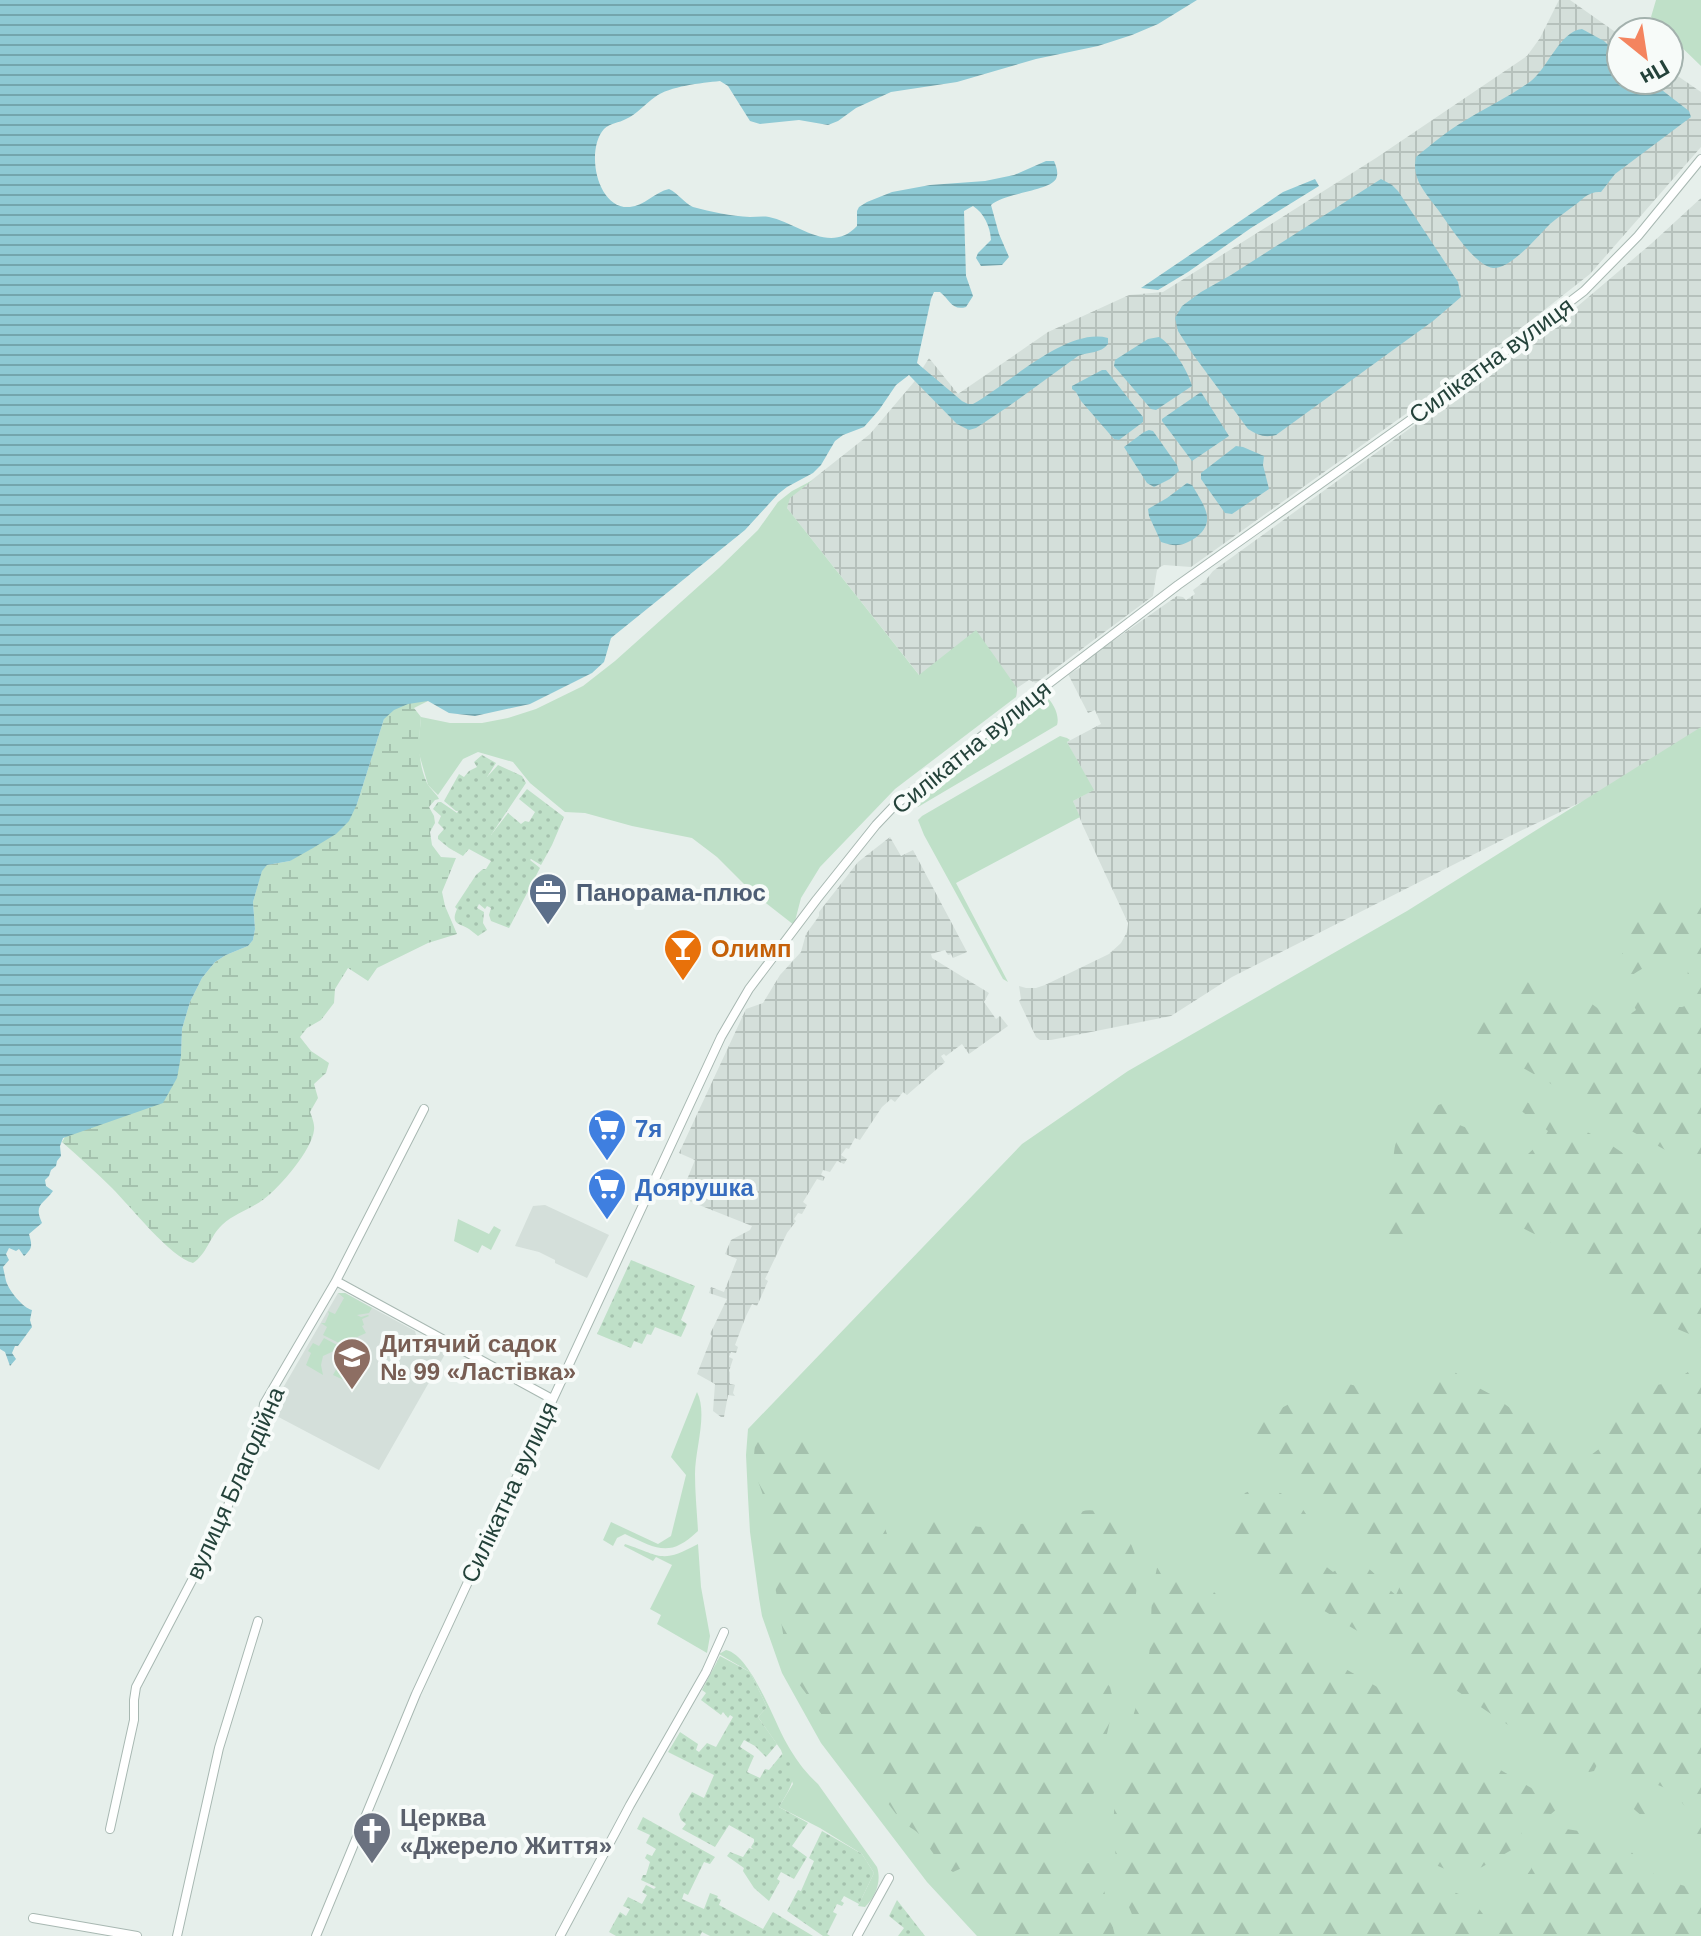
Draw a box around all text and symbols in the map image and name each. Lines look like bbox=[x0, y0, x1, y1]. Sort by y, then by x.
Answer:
north arrow bbox=[1605, 16, 1685, 96]
text: Пн bbox=[1636, 55, 1674, 91]
street label: Силікатна вулиця bbox=[1404, 291, 1578, 429]
street label: Силікатна вулиця bbox=[886, 675, 1056, 819]
office icon: Панорама-плюс bbox=[527, 871, 569, 926]
place label: Панорама-плюс bbox=[576, 879, 766, 906]
bar icon: Олимп bbox=[662, 927, 704, 982]
place label: Олимп bbox=[711, 935, 792, 962]
supermarket icon: 7я bbox=[586, 1107, 628, 1162]
place label: 7я bbox=[635, 1115, 662, 1142]
supermarket icon: Доярушка bbox=[586, 1166, 628, 1221]
place label: Доярушка bbox=[635, 1174, 754, 1201]
place label: Дитячий садок № 99 «Ластівка» bbox=[380, 1330, 576, 1385]
school or university icon: Дитячий садок № 99 «Ластівка» bbox=[331, 1336, 373, 1391]
street label: вулиця Благодійна bbox=[180, 1382, 290, 1583]
street label: Силікатна вулиця bbox=[455, 1397, 563, 1587]
place label: Церква «Джерело Життя» bbox=[400, 1804, 612, 1859]
church icon: Церква «Джерело Життя» bbox=[351, 1810, 393, 1865]

